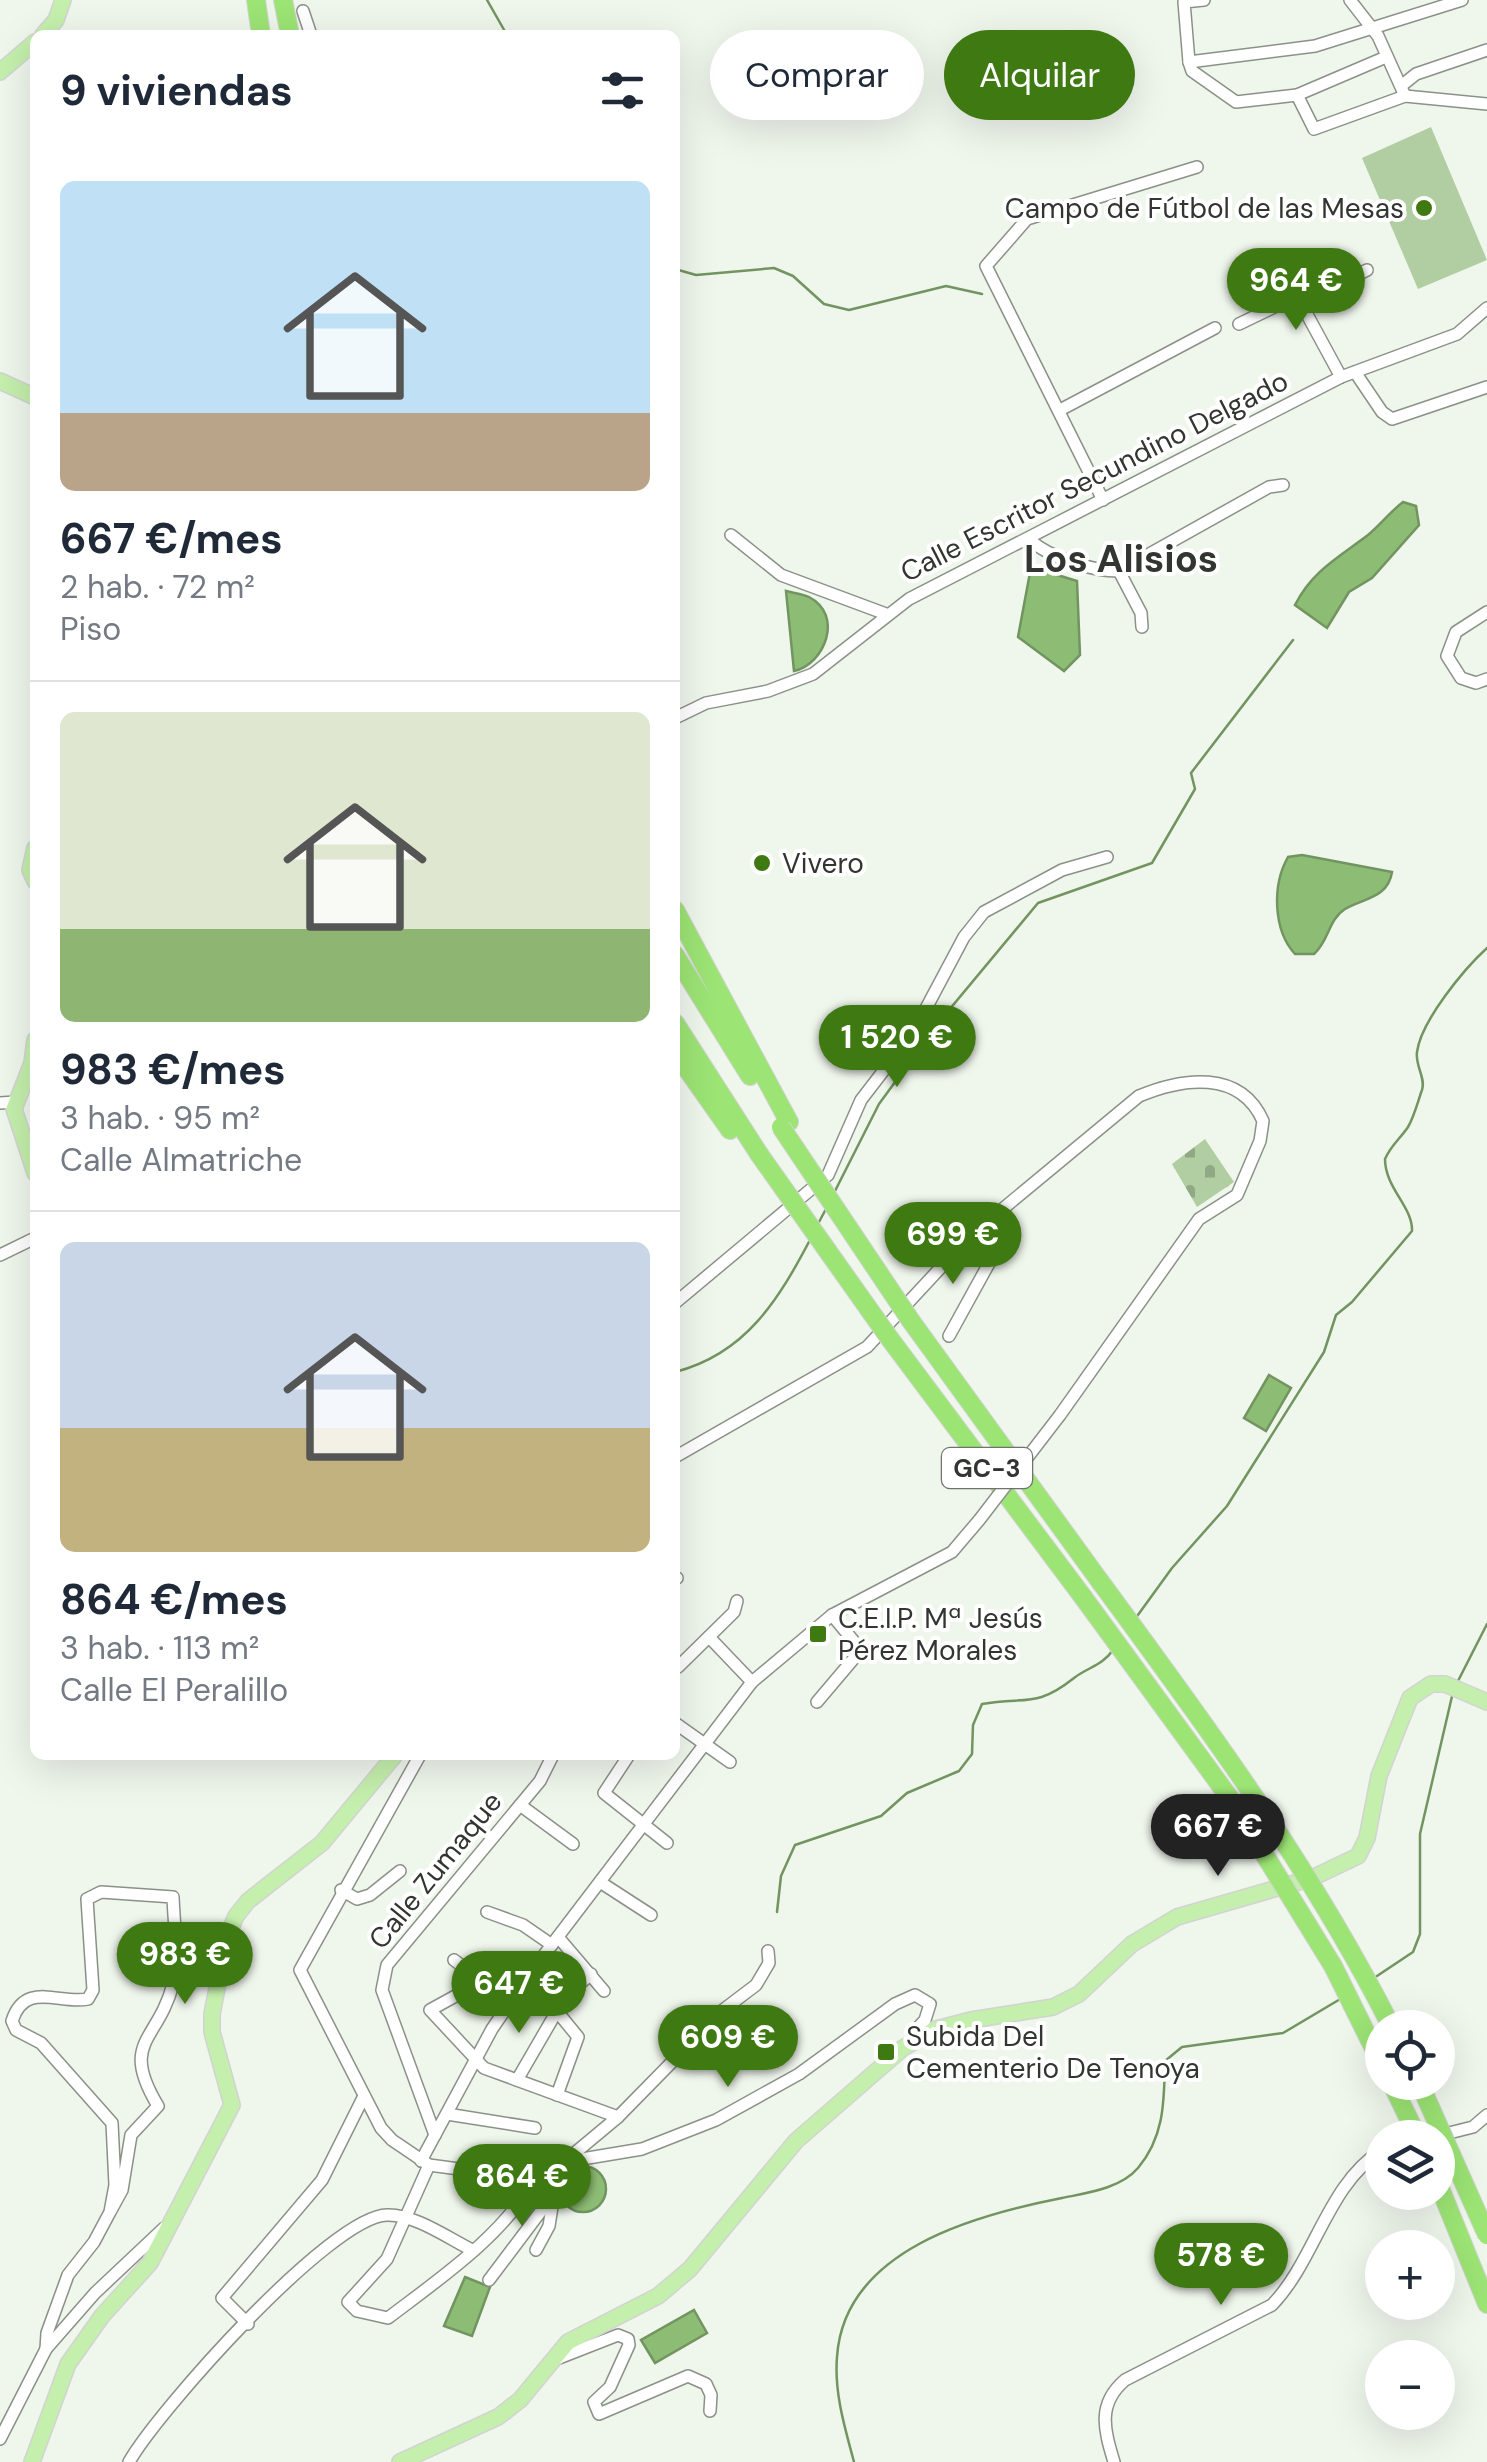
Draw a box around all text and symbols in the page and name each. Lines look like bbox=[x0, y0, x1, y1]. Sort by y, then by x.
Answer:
chip: Comprar bbox=[710, 30, 924, 120]
chip: Alquilar bbox=[944, 30, 1135, 120]
text: 9 viviendas bbox=[60, 63, 293, 118]
icon: filters bbox=[595, 63, 650, 118]
place label: Campo de Fútbol de las Mesas bbox=[1005, 190, 1404, 227]
marker: Campo de Fútbol de las Mesas bbox=[1413, 197, 1435, 219]
icon: home bbox=[265, 246, 445, 426]
pin: 964 € bbox=[1226, 248, 1366, 333]
text: 964 € bbox=[1249, 259, 1343, 301]
street label: Calle Escritor Secundino Delgado bbox=[894, 362, 1294, 591]
text: 667 €/mes bbox=[60, 511, 283, 566]
district label: Los Alisios bbox=[1024, 534, 1218, 584]
text: 2 hab. · 72 m² bbox=[60, 566, 255, 608]
text: Piso bbox=[60, 608, 121, 650]
icon: home bbox=[265, 777, 445, 957]
place label: Vivero bbox=[782, 845, 864, 882]
marker: Vivero bbox=[751, 852, 773, 874]
pin: 1 520 € bbox=[805, 1005, 989, 1090]
text: 1 520 € bbox=[841, 1016, 953, 1058]
text: 983 €/mes bbox=[60, 1042, 286, 1097]
text: 3 hab. · 95 m² bbox=[60, 1097, 260, 1139]
text: Calle Almatriche bbox=[60, 1139, 302, 1181]
pin: 699 € bbox=[883, 1202, 1023, 1287]
text: 699 € bbox=[906, 1213, 1000, 1255]
icon: home bbox=[265, 1307, 445, 1487]
road number: GC-3 bbox=[942, 1448, 1032, 1488]
text: 864 €/mes bbox=[60, 1572, 288, 1627]
place label: C.E.I.P. Mª Jesús Pérez Morales bbox=[838, 1600, 1043, 1669]
marker: C.E.I.P. Mª Jesús Pérez Morales bbox=[807, 1623, 829, 1645]
text: 3 hab. · 113 m² bbox=[60, 1627, 259, 1669]
text: Calle El Peralillo bbox=[60, 1669, 288, 1711]
street label: Calle Zumaque bbox=[361, 1784, 510, 1957]
pin: 667 € bbox=[1148, 1794, 1288, 1879]
text: 667 € bbox=[1173, 1805, 1263, 1847]
pin: 983 € bbox=[115, 1922, 255, 2007]
text: 983 € bbox=[139, 1933, 231, 1975]
pin: 647 € bbox=[449, 1951, 589, 2036]
text: 647 € bbox=[473, 1962, 565, 2004]
pin: 609 € bbox=[658, 2005, 798, 2090]
map controls bbox=[1365, 2010, 1455, 2430]
button: locate bbox=[1365, 2010, 1455, 2100]
text: 609 € bbox=[680, 2016, 776, 2058]
place label: Subida Del Cementerio De Tenoya bbox=[906, 2018, 1200, 2087]
marker: Subida Del Cementerio De Tenoya bbox=[875, 2041, 897, 2063]
button: layers bbox=[1365, 2120, 1455, 2210]
pin: 864 € bbox=[452, 2144, 592, 2229]
text: 864 € bbox=[475, 2155, 569, 2197]
pin: 578 € bbox=[1151, 2223, 1291, 2308]
button: + bbox=[1365, 2230, 1455, 2320]
text: 578 € bbox=[1176, 2234, 1266, 2276]
button: − bbox=[1365, 2340, 1455, 2430]

